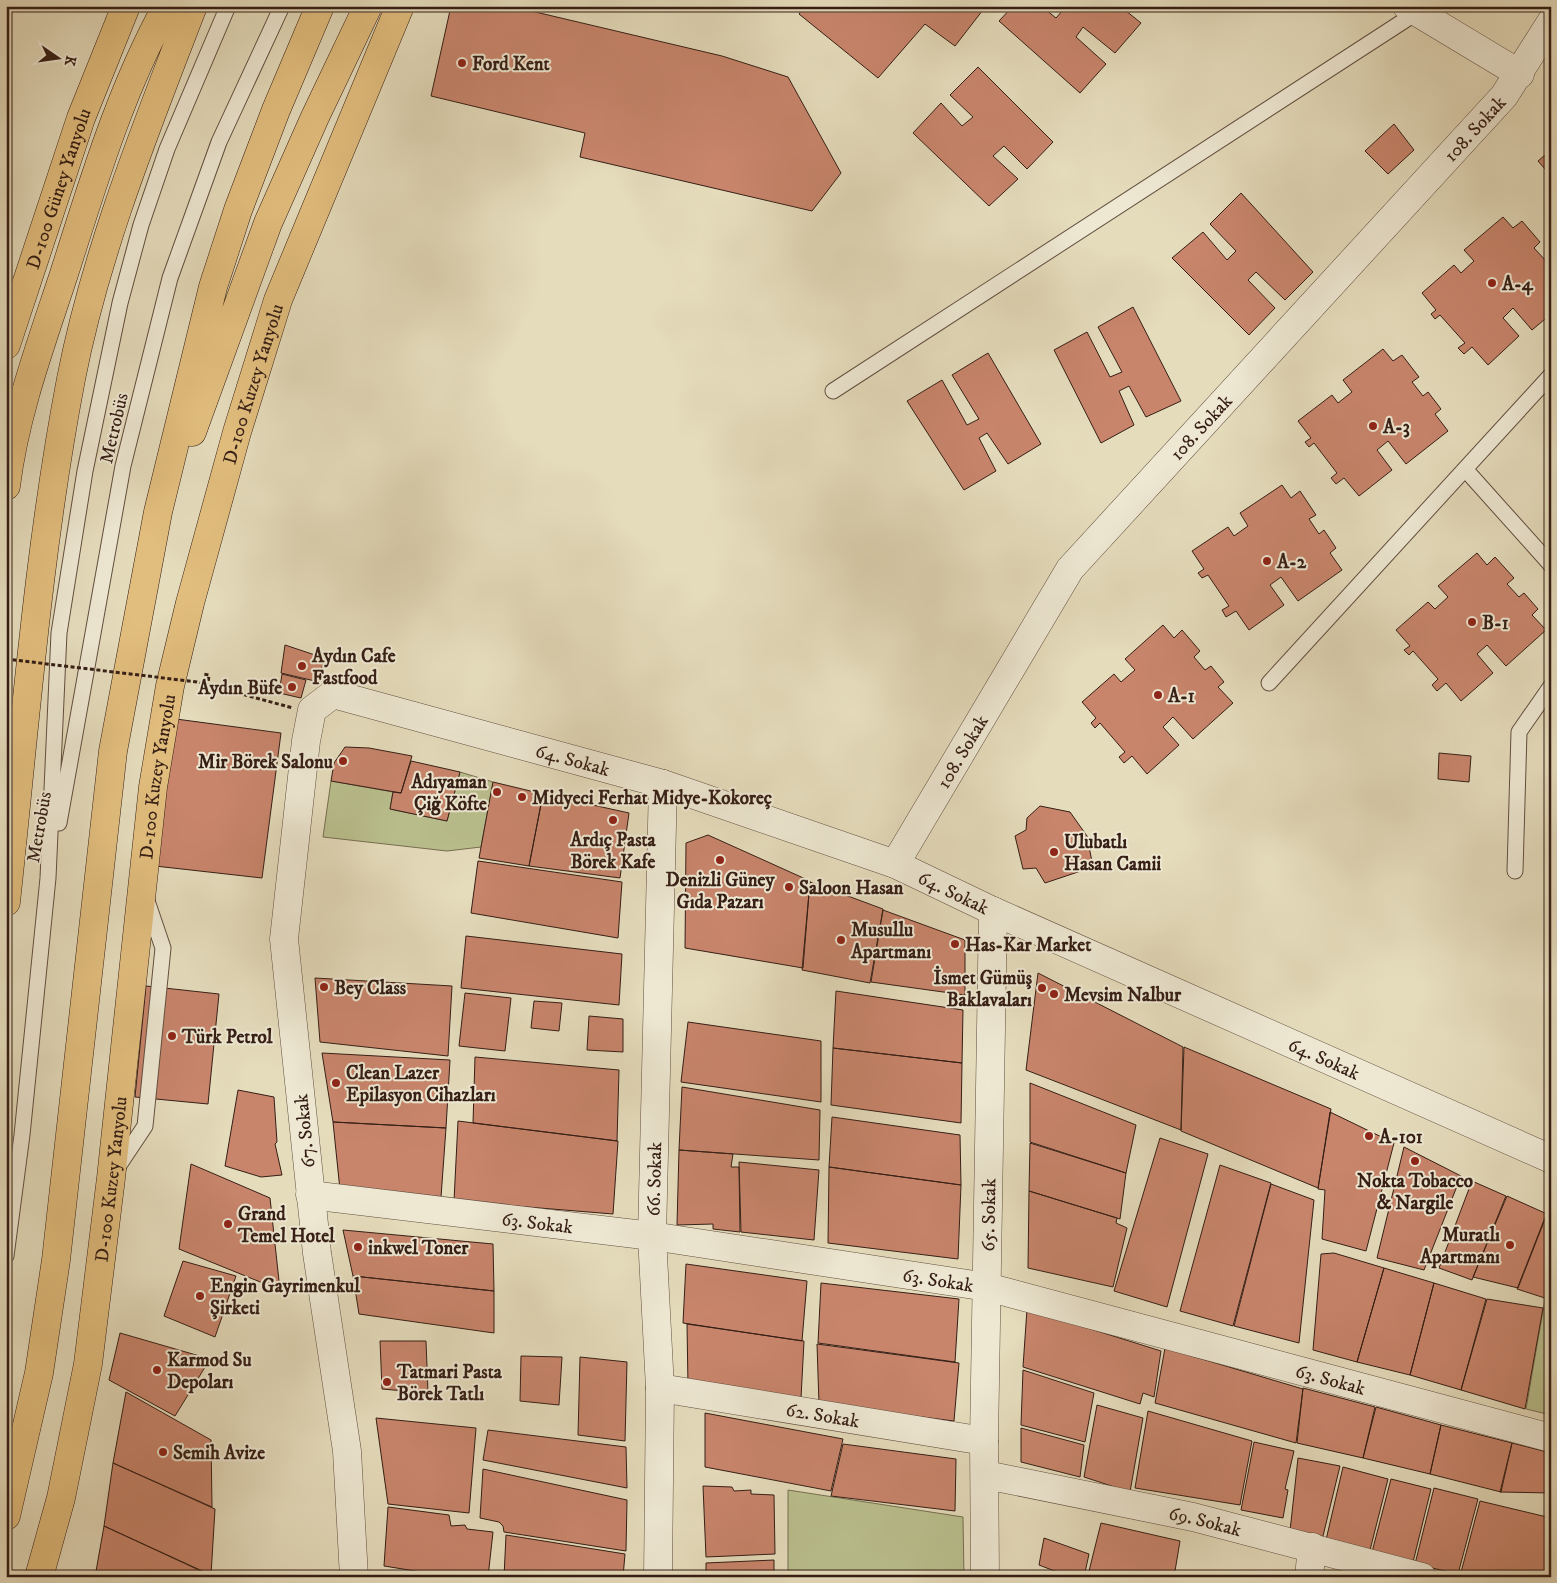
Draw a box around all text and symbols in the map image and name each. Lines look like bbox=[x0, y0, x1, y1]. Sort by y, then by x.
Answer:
north arrow bbox=[32, 32, 82, 82]
place label: Ford Kent bbox=[472, 53, 551, 76]
text: K bbox=[60, 54, 80, 69]
marker: Ford Kent bbox=[456, 57, 468, 69]
street label: 108. Sokak bbox=[1439, 91, 1512, 167]
street label: D-100 Güney Yanyolu bbox=[22, 105, 97, 272]
place label: A-4 bbox=[1501, 273, 1534, 296]
marker: A-4 bbox=[1486, 277, 1498, 289]
street label: D-100 Kuzey Yanyolu bbox=[219, 301, 289, 467]
street label: 108. Sokak bbox=[1166, 390, 1238, 466]
street label: Metrobüs bbox=[95, 391, 134, 466]
place label: A-3 bbox=[1382, 416, 1410, 439]
marker: A-3 bbox=[1367, 420, 1379, 432]
place label: A-2 bbox=[1276, 551, 1307, 574]
marker: A-2 bbox=[1261, 555, 1273, 567]
place label: B-1 bbox=[1482, 612, 1509, 635]
marker: B-1 bbox=[1466, 616, 1478, 628]
place label: Aydın Cafe Fastfood bbox=[311, 645, 396, 690]
marker: Aydın Cafe Fastfood bbox=[296, 660, 308, 672]
place label: Aydın Büfe bbox=[197, 677, 282, 700]
marker: Aydın Büfe bbox=[286, 681, 298, 693]
place label: A-1 bbox=[1167, 685, 1195, 708]
marker: A-1 bbox=[1152, 689, 1164, 701]
street label: D-100 Kuzey Yanyolu bbox=[135, 693, 181, 861]
street label: 108. Sokak bbox=[932, 711, 994, 793]
street label: 64. Sokak bbox=[533, 740, 613, 782]
place label: Mir Börek Salonu bbox=[198, 751, 333, 774]
marker: Mir Börek Salonu bbox=[337, 755, 349, 767]
place label: Adıyaman Çiğ Köfte bbox=[410, 771, 488, 816]
marker: Adıyaman Çiğ Köfte bbox=[491, 786, 503, 798]
place label: Midyeci Ferhat Midye-Kokoreç bbox=[532, 787, 772, 810]
street label: Metrobüs bbox=[22, 790, 57, 865]
marker: Midyeci Ferhat Midye-Kokoreç bbox=[516, 791, 528, 803]
marker: Ardıç Pasta Börek Kafe bbox=[607, 814, 619, 826]
place label: Ardıç Pasta Börek Kafe bbox=[569, 829, 657, 874]
place label: Ulubatlı Hasan Camii bbox=[1064, 831, 1161, 876]
marker: Ulubatlı Hasan Camii bbox=[1048, 846, 1060, 858]
marker: Denizli Güney Gıda Pazarı bbox=[714, 854, 726, 866]
street label: 64. Sokak bbox=[914, 867, 993, 921]
place label: Denizli Güney Gıda Pazarı bbox=[666, 869, 775, 914]
place label: Saloon Hasan bbox=[799, 877, 905, 900]
marker: Saloon Hasan bbox=[783, 881, 795, 893]
place label: Musullu Apartmanı bbox=[850, 919, 931, 964]
marker: Musullu Apartmanı bbox=[835, 934, 847, 946]
place label: Has-Kar Market bbox=[965, 934, 1092, 957]
marker: Has-Kar Market bbox=[949, 938, 961, 950]
place label: İsmet Gümüş Baklavaları bbox=[933, 965, 1033, 1012]
place label: Bey Class bbox=[334, 977, 407, 1000]
marker: Bey Class bbox=[318, 981, 330, 993]
marker: İsmet Gümüş Baklavaları bbox=[1036, 982, 1048, 994]
place label: Mevsim Nalbur bbox=[1064, 984, 1182, 1007]
marker: Mevsim Nalbur bbox=[1048, 988, 1060, 1000]
place label: Türk Petrol bbox=[181, 1026, 273, 1049]
marker: Türk Petrol bbox=[166, 1030, 178, 1042]
street label: 64. Sokak bbox=[1284, 1034, 1364, 1086]
place label: Clean Lazer Epilasyon Cihazları bbox=[346, 1062, 496, 1107]
marker: Clean Lazer Epilasyon Cihazları bbox=[330, 1077, 342, 1089]
street label: 67. Sokak bbox=[290, 1092, 321, 1169]
street label: D-100 Kuzey Yanyolu bbox=[91, 1095, 133, 1263]
place label: A-101 bbox=[1378, 1126, 1423, 1149]
marker: A-101 bbox=[1363, 1130, 1375, 1142]
street label: 66. Sokak bbox=[642, 1141, 667, 1217]
marker: Nokta Tobacco & Nargile bbox=[1409, 1155, 1421, 1167]
place label: Nokta Tobacco & Nargile bbox=[1357, 1170, 1473, 1215]
street label: 65. Sokak bbox=[977, 1178, 1001, 1252]
place label: Grand Temel Hotel bbox=[237, 1203, 335, 1248]
street label: 63. Sokak bbox=[500, 1208, 575, 1239]
marker: Grand Temel Hotel bbox=[222, 1218, 234, 1230]
place label: Muratlı Apartmanı bbox=[1419, 1224, 1500, 1269]
place label: inkwel Toner bbox=[368, 1237, 469, 1260]
marker: Muratlı Apartmanı bbox=[1504, 1239, 1516, 1251]
marker: inkwel Toner bbox=[352, 1241, 364, 1253]
street label: 63. Sokak bbox=[901, 1264, 976, 1298]
place label: Engin Gayrimenkul Şirketi bbox=[210, 1275, 360, 1320]
marker: Engin Gayrimenkul Şirketi bbox=[194, 1290, 206, 1302]
place label: Karmod Su Depoları bbox=[167, 1349, 252, 1394]
street label: 63. Sokak bbox=[1293, 1360, 1368, 1401]
place label: Tatmari Pasta Börek Tatlı bbox=[396, 1361, 503, 1406]
marker: Karmod Su Depoları bbox=[151, 1364, 163, 1376]
marker: Tatmari Pasta Börek Tatlı bbox=[381, 1376, 393, 1388]
street label: 62. Sokak bbox=[784, 1399, 862, 1434]
place label: Semih Avize bbox=[173, 1442, 265, 1465]
marker: Semih Avize bbox=[157, 1446, 169, 1458]
street label: 69. Sokak bbox=[1167, 1502, 1244, 1542]

